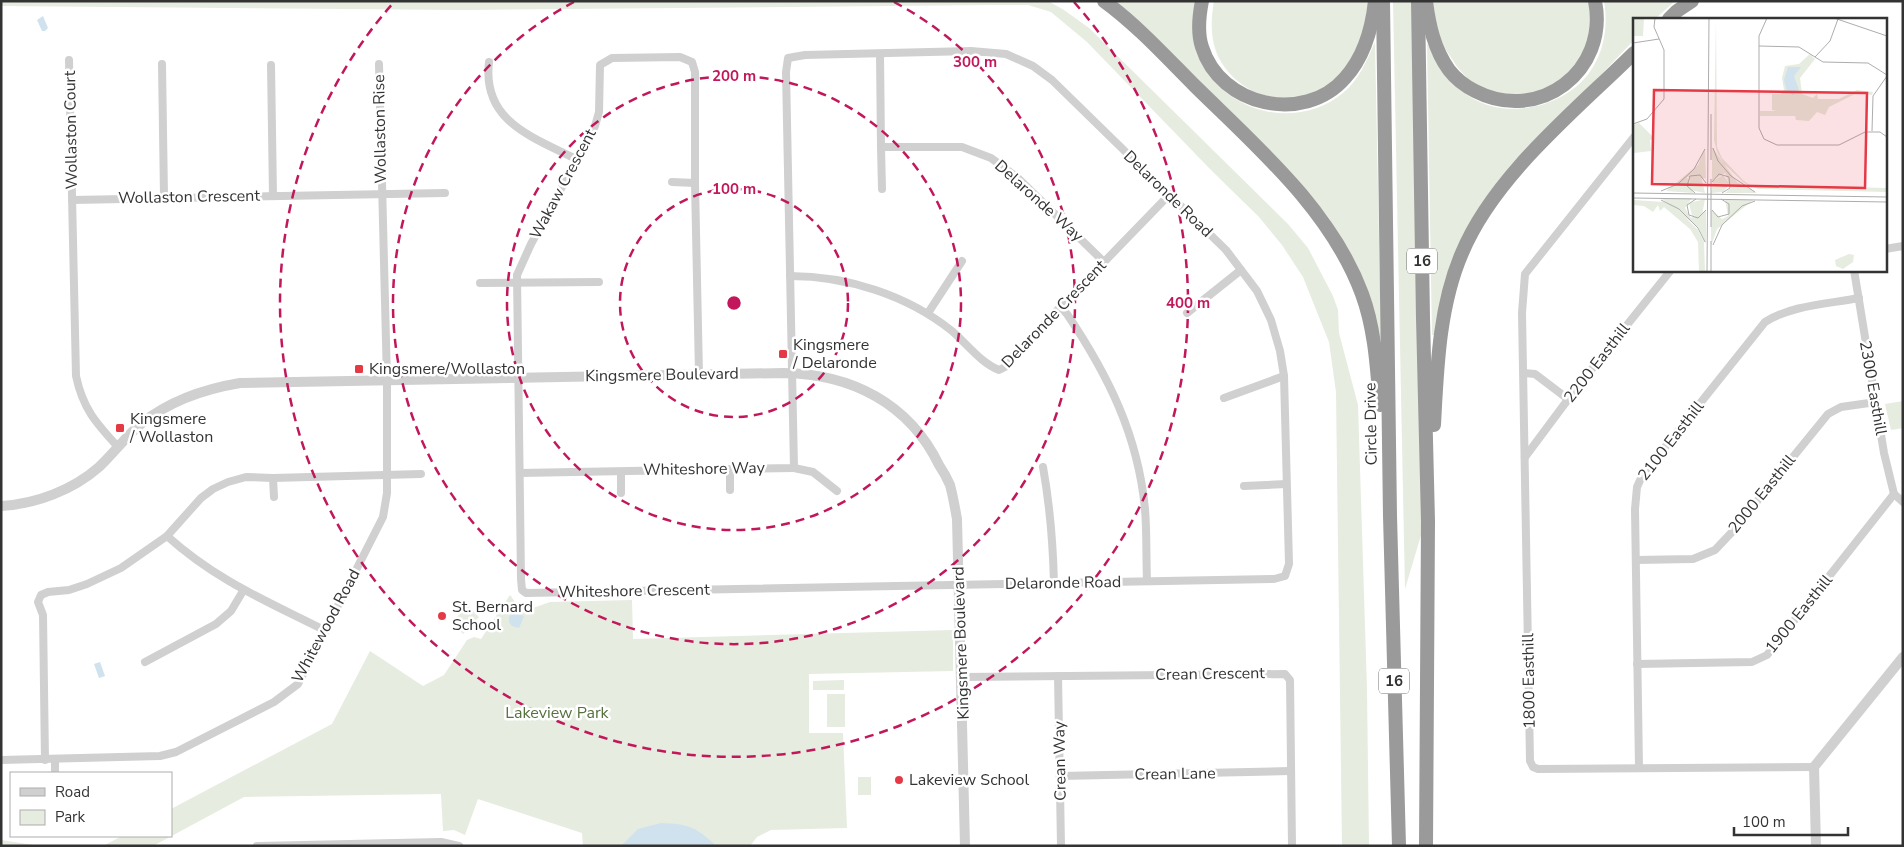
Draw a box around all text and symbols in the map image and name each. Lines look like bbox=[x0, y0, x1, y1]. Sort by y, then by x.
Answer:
inset map bbox=[1633, 18, 1886, 271]
text: 300 m bbox=[953, 52, 997, 72]
text: 200 m bbox=[712, 66, 756, 86]
street label: Wollaston Court bbox=[59, 70, 83, 189]
street label: Wollaston Rise bbox=[368, 74, 392, 184]
street label: Wakaw Crescent bbox=[525, 125, 602, 243]
street label: Delaronde Road bbox=[1118, 146, 1218, 242]
street label: Delaronde Way bbox=[990, 155, 1089, 247]
text: 100 m bbox=[712, 179, 756, 199]
street label: Wollaston Crescent bbox=[118, 185, 260, 209]
road number: 16 bbox=[1407, 248, 1437, 274]
street label: Delaronde Crescent bbox=[997, 255, 1112, 373]
text: 400 m bbox=[1166, 293, 1210, 313]
centre of rings bbox=[725, 294, 743, 312]
street label: 2200 Easthill bbox=[1559, 318, 1635, 407]
place label: Kingsmere / Delaronde bbox=[792, 334, 877, 374]
street label: 2300 Easthill bbox=[1854, 339, 1892, 437]
marker: Kingsmere / Delaronde bbox=[777, 348, 789, 360]
place label: Kingsmere/Wollaston bbox=[369, 358, 525, 380]
marker: Kingsmere/Wollaston bbox=[353, 363, 365, 375]
street label: Kingsmere Boulevard bbox=[585, 363, 739, 387]
street label: Circle Drive bbox=[1359, 382, 1383, 466]
street label: 2100 Easthill bbox=[1633, 396, 1709, 485]
place label: Kingsmere / Wollaston bbox=[129, 408, 213, 448]
marker: Kingsmere / Wollaston bbox=[114, 422, 126, 434]
street label: 2000 Easthill bbox=[1723, 450, 1801, 538]
street label: Whiteshore Way bbox=[643, 457, 766, 481]
street label: Whitewood Road bbox=[287, 565, 365, 687]
street label: Kingsmere Boulevard bbox=[947, 566, 975, 720]
street label: 1900 Easthill bbox=[1760, 570, 1838, 658]
street label: Delaronde Road bbox=[1005, 571, 1121, 595]
street label: Whiteshore Crescent bbox=[558, 579, 710, 603]
place label: St. Bernard School bbox=[452, 596, 533, 636]
marker: St. Bernard School bbox=[436, 610, 448, 622]
street label: 1800 Easthill bbox=[1517, 633, 1541, 729]
street label: Crean Crescent bbox=[1155, 662, 1265, 686]
road number: 16 bbox=[1379, 668, 1409, 694]
park label: Lakeview Park bbox=[505, 702, 610, 724]
street label: Crean Way bbox=[1048, 720, 1072, 801]
street label: Crean Lane bbox=[1134, 762, 1216, 786]
place label: Lakeview School bbox=[909, 769, 1029, 791]
legend bbox=[10, 772, 172, 837]
marker: Lakeview School bbox=[893, 774, 905, 786]
text: Road bbox=[55, 782, 90, 802]
scale bar bbox=[1734, 804, 1848, 836]
text: Park bbox=[55, 807, 85, 827]
text: 100 m bbox=[1742, 812, 1786, 832]

